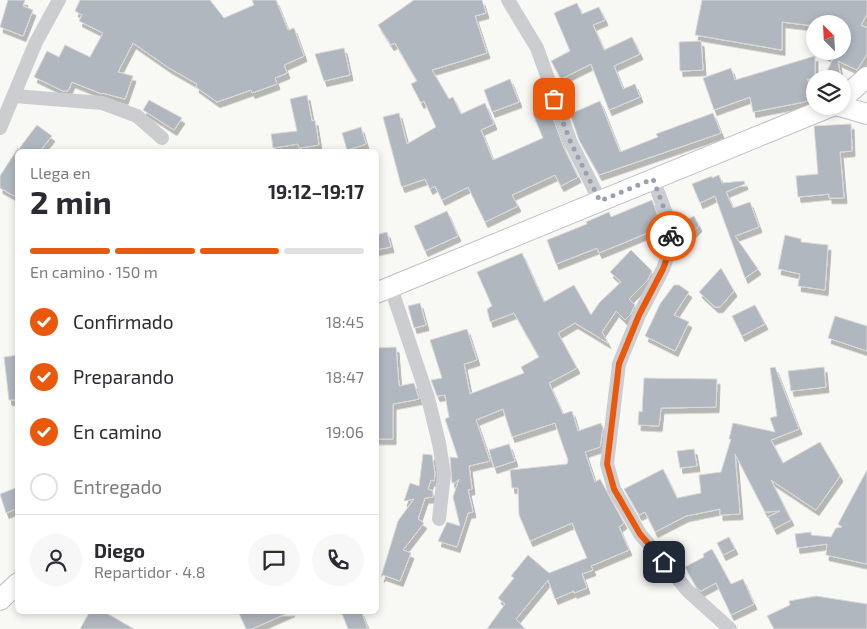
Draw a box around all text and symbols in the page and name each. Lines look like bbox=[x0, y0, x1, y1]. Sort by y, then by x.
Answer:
north arrow bbox=[806, 15, 851, 60]
map controls bbox=[806, 15, 851, 115]
button: layers bbox=[806, 70, 851, 115]
pin bbox=[533, 78, 575, 120]
icon: bag bbox=[540, 85, 568, 113]
text: Llega en bbox=[30, 163, 91, 182]
text: 19:12–19:17 bbox=[268, 180, 364, 203]
text: 2 min bbox=[30, 182, 112, 220]
courier bbox=[646, 211, 696, 261]
icon: bike bbox=[657, 222, 685, 250]
text: En camino · 150 m bbox=[30, 262, 158, 281]
icon: check bbox=[30, 308, 58, 336]
text: Confirmado bbox=[73, 310, 174, 333]
text: 18:45 bbox=[326, 312, 364, 331]
icon: check bbox=[30, 363, 58, 391]
text: Preparando bbox=[73, 365, 174, 388]
text: 18:47 bbox=[326, 367, 364, 386]
icon: check bbox=[30, 418, 58, 446]
text: En camino bbox=[73, 420, 162, 443]
text: 19:06 bbox=[326, 422, 364, 441]
text: Entregado bbox=[73, 475, 162, 498]
button: person bbox=[30, 534, 82, 586]
button: chat bbox=[248, 534, 300, 586]
button: phone bbox=[312, 534, 364, 586]
text: Diego bbox=[94, 539, 145, 562]
pin bbox=[643, 541, 685, 583]
icon: home bbox=[650, 548, 678, 576]
text: Repartidor · 4.8 bbox=[94, 562, 205, 581]

